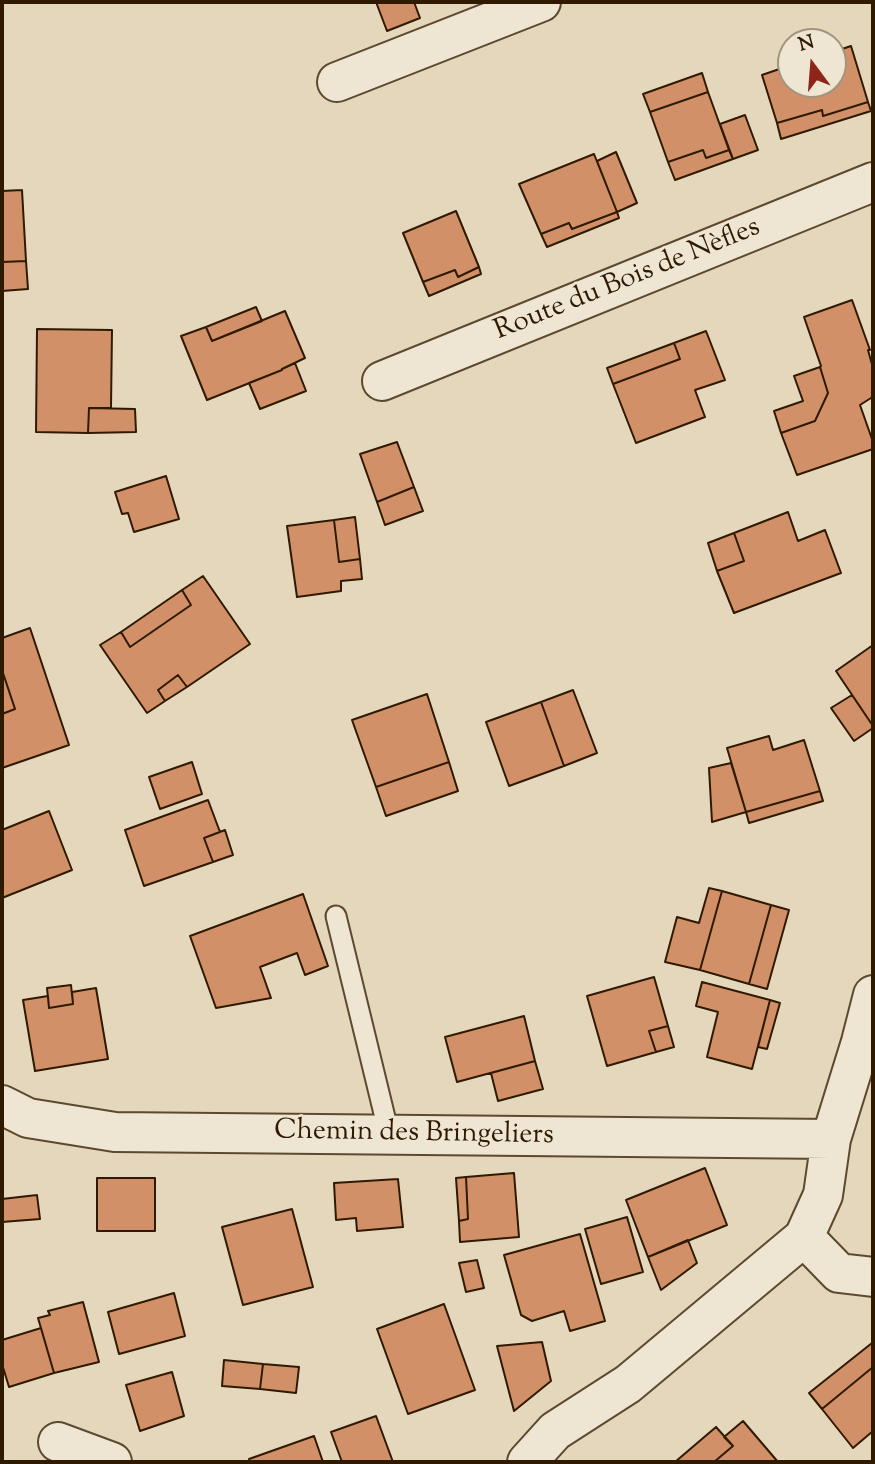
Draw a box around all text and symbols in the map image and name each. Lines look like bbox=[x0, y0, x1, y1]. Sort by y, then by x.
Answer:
north arrow bbox=[777, 28, 847, 98]
text: N bbox=[796, 29, 818, 59]
street label: Route du Bois de Nèfles bbox=[490, 212, 766, 350]
street label: Chemin des Bringeliers bbox=[274, 1116, 554, 1154]

